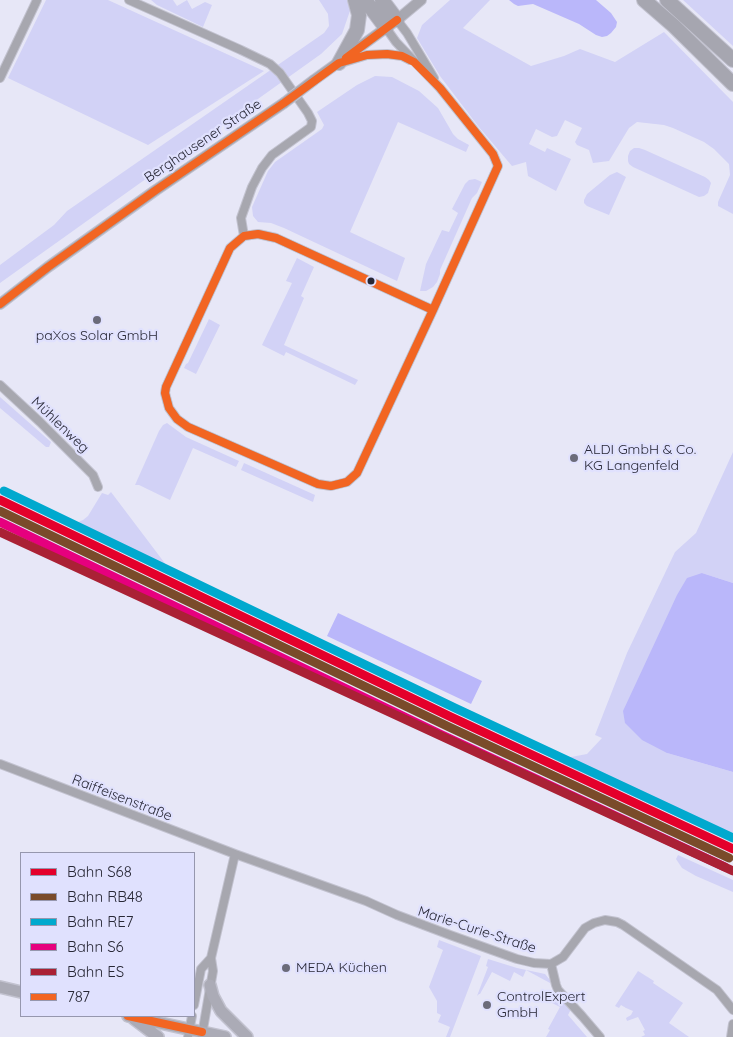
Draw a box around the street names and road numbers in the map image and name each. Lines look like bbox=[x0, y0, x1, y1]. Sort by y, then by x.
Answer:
street label: Berghausener Straße bbox=[141, 96, 265, 186]
street label: Mühlenweg bbox=[28, 393, 92, 457]
street label: Raiffeisenstraße bbox=[70, 771, 174, 825]
street label: Marie-Curie-Straße bbox=[416, 903, 538, 957]

